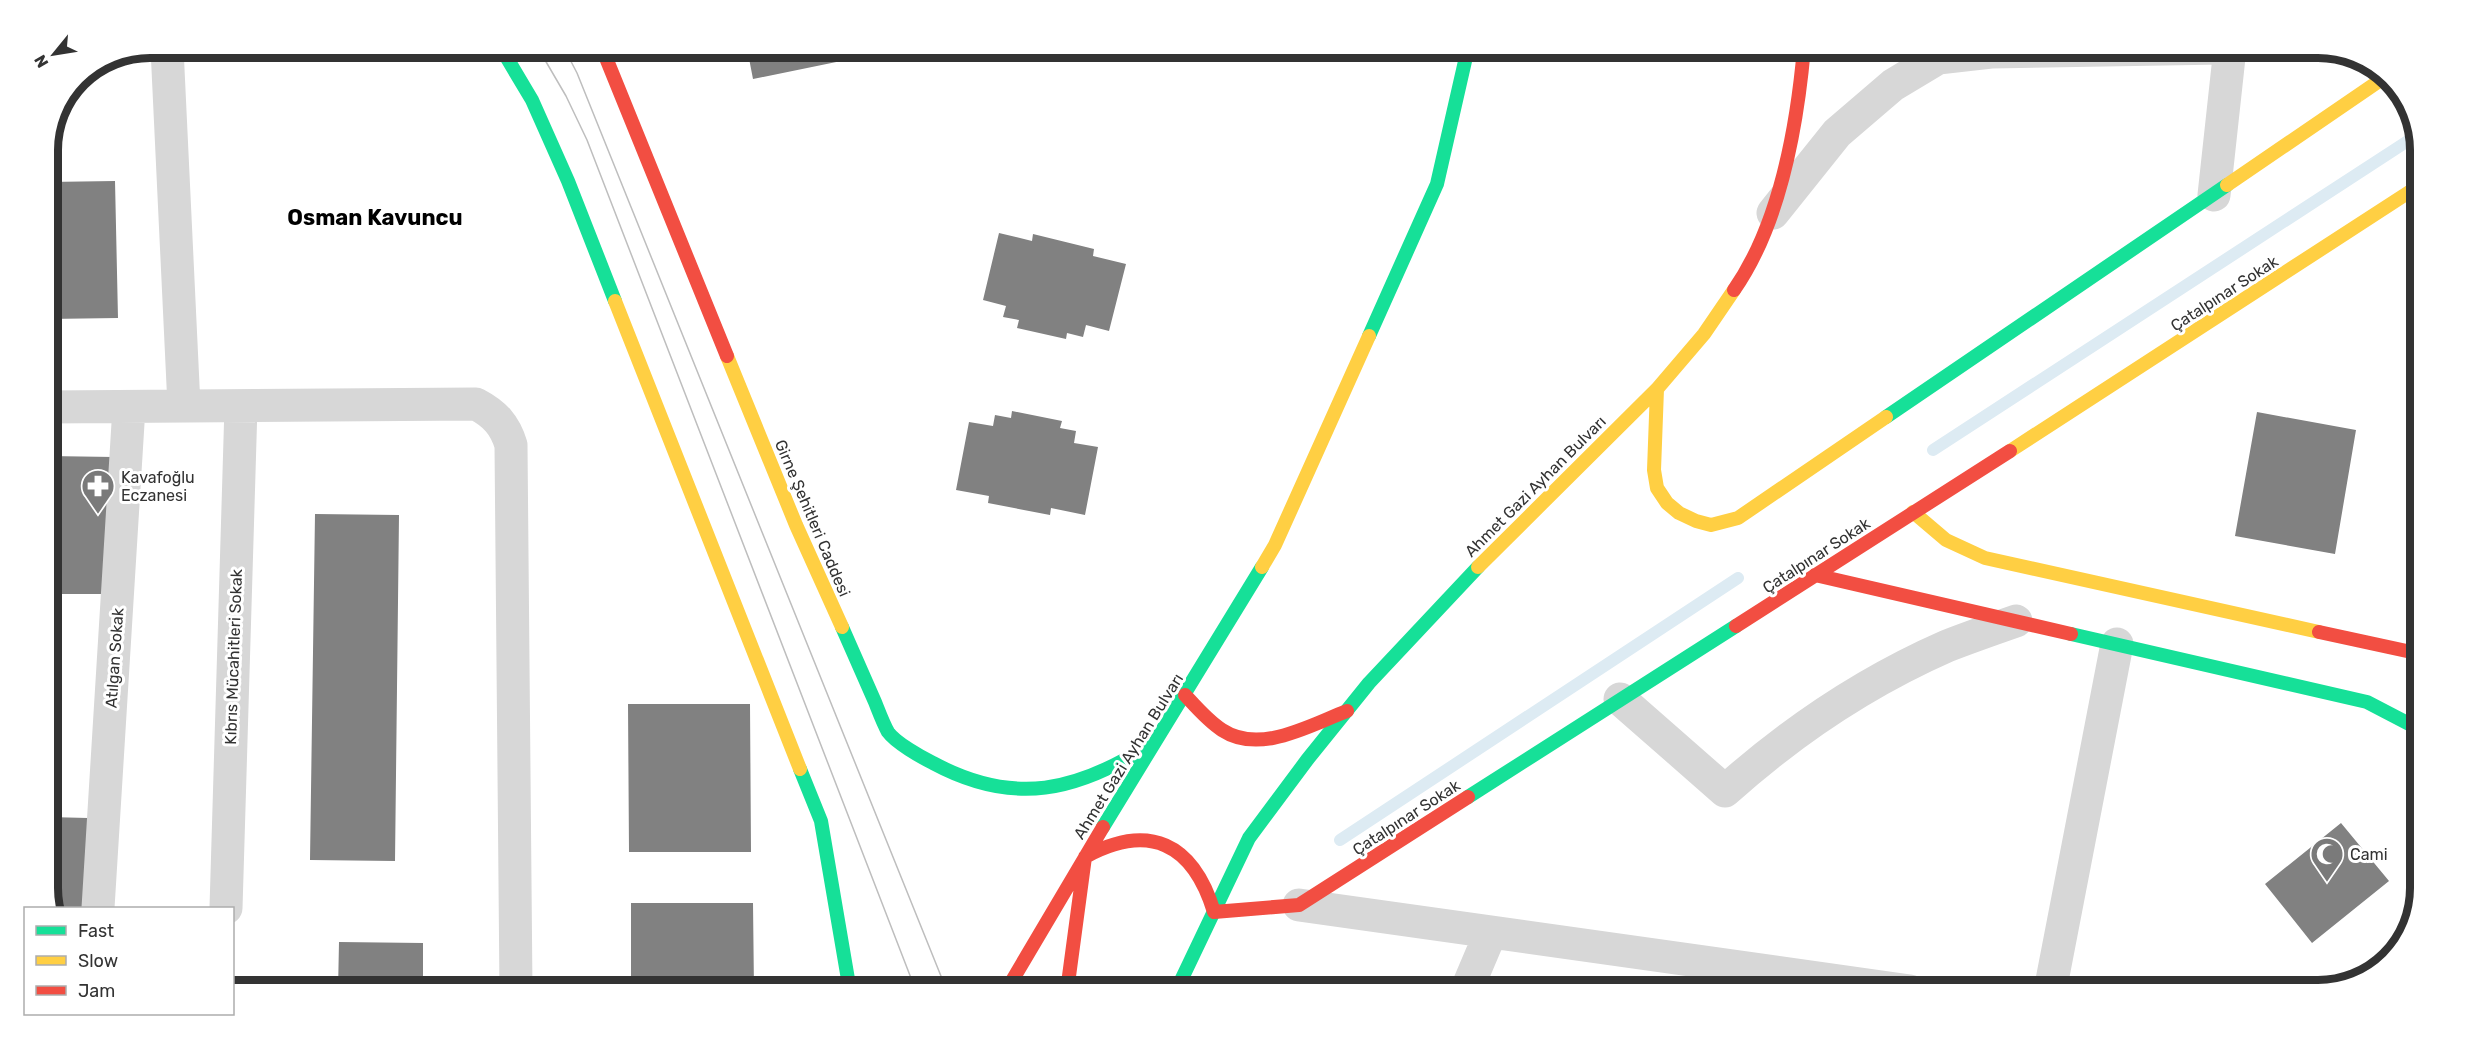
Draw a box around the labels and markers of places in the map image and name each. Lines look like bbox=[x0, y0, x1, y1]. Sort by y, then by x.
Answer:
pharmacy icon: Kavafoğlu Eczanesi bbox=[80, 468, 116, 515]
place label: Kavafoğlu Eczanesi bbox=[121, 468, 195, 505]
mosque icon: Cami bbox=[2309, 836, 2345, 883]
place label: Cami bbox=[2350, 845, 2388, 864]

